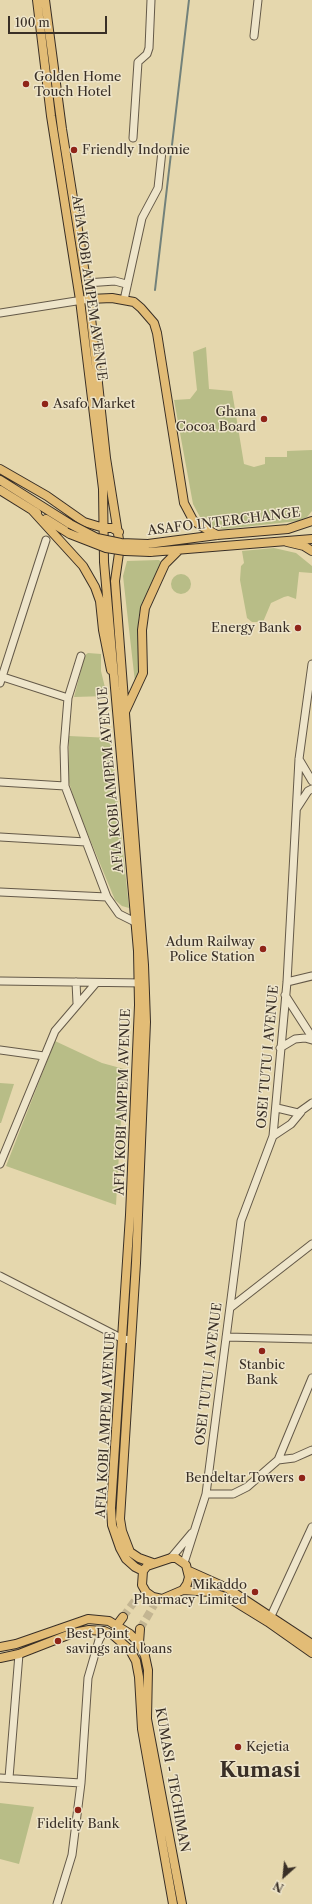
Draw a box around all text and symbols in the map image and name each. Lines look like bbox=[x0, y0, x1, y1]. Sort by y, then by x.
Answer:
scale bar bbox=[10, 8, 109, 34]
text: 100 m bbox=[15, 15, 50, 30]
place label: Golden Home Touch Hotel bbox=[34, 69, 121, 100]
marker: Golden Home Touch Hotel bbox=[21, 79, 31, 89]
place label: Friendly Indomie bbox=[82, 142, 190, 158]
marker: Friendly Indomie bbox=[69, 145, 79, 155]
street label: AFIA KOBI AMPEM AVENUE bbox=[68, 194, 110, 382]
place label: Asafo Market bbox=[53, 396, 135, 412]
marker: Asafo Market bbox=[40, 399, 50, 409]
place label: Ghana Cocoa Board bbox=[176, 404, 256, 435]
marker: Ghana Cocoa Board bbox=[259, 414, 269, 424]
street label: ASAFO INTERCHANGE bbox=[147, 505, 301, 539]
place label: Energy Bank bbox=[211, 620, 290, 636]
marker: Energy Bank bbox=[293, 623, 303, 633]
street label: AFIA KOBI AMPEM AVENUE bbox=[95, 686, 127, 874]
place label: Adum Railway Police Station bbox=[166, 934, 255, 965]
marker: Adum Railway Police Station bbox=[258, 944, 268, 954]
street label: OSEI TUTU I AVENUE bbox=[254, 985, 282, 1129]
street label: AFIA KOBI AMPEM AVENUE bbox=[112, 1008, 134, 1196]
street label: OSEI TUTU I AVENUE bbox=[192, 1302, 226, 1446]
street label: AFIA KOBI AMPEM AVENUE bbox=[93, 1331, 119, 1519]
marker: Stanbic Bank bbox=[257, 1346, 267, 1356]
place label: Stanbic Bank bbox=[239, 1357, 285, 1388]
place label: Bendeltar Towers bbox=[185, 1470, 294, 1486]
marker: Bendeltar Towers bbox=[297, 1473, 307, 1483]
place label: Mikaddo Pharmacy Limited bbox=[133, 1577, 247, 1608]
marker: Mikaddo Pharmacy Limited bbox=[250, 1587, 260, 1597]
place label: Best Point savings and loans bbox=[66, 1626, 172, 1657]
marker: Best Point savings and loans bbox=[53, 1636, 63, 1646]
street label: KUMASI - TECHIMAN bbox=[152, 1706, 192, 1854]
place label: Kejetia bbox=[246, 1739, 289, 1755]
marker: Kejetia bbox=[233, 1742, 243, 1752]
district label: Kumasi bbox=[220, 1758, 300, 1784]
marker: Fidelity Bank bbox=[73, 1805, 83, 1815]
place label: Fidelity Bank bbox=[37, 1816, 119, 1832]
north arrow bbox=[264, 1856, 304, 1896]
text: N bbox=[271, 1878, 286, 1895]

